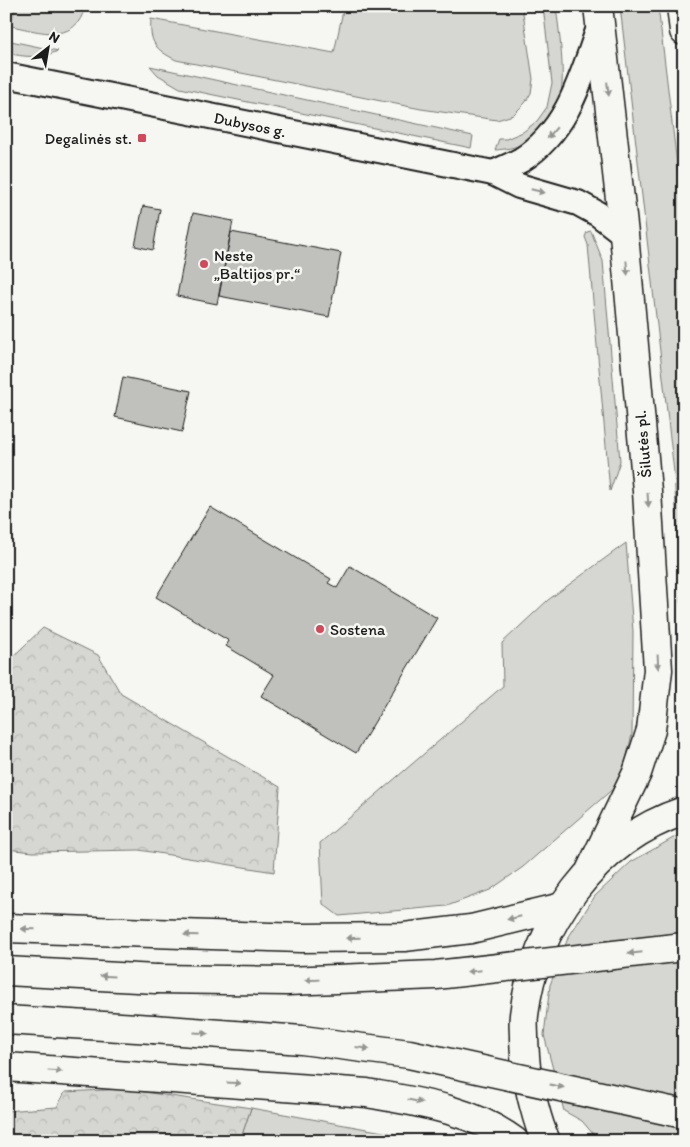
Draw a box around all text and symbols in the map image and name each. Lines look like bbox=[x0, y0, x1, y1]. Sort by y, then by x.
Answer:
north arrow bbox=[22, 22, 72, 72]
text: N bbox=[46, 28, 63, 47]
one-way arrow bbox=[604, 82, 612, 98]
street label: Dubysos g. bbox=[212, 108, 288, 141]
one-way arrow bbox=[546, 126, 557, 139]
place label: Degalinės st. bbox=[45, 129, 132, 148]
marker: Degalinės st. bbox=[136, 132, 148, 144]
one-way arrow bbox=[530, 187, 546, 195]
place label: Neste „Baltijos pr.“ bbox=[214, 246, 300, 283]
marker: Neste „Baltijos pr.“ bbox=[198, 258, 210, 270]
one-way arrow bbox=[623, 261, 631, 277]
street label: Šilutės pl. bbox=[631, 409, 655, 479]
one-way arrow bbox=[644, 492, 652, 508]
place label: Sostena bbox=[330, 620, 386, 639]
marker: Sostena bbox=[314, 623, 326, 635]
one-way arrow bbox=[654, 654, 662, 670]
one-way arrow bbox=[507, 914, 522, 922]
one-way arrow bbox=[20, 925, 36, 933]
one-way arrow bbox=[183, 930, 199, 938]
one-way arrow bbox=[345, 934, 361, 942]
one-way arrow bbox=[627, 949, 643, 957]
one-way arrow bbox=[466, 967, 482, 975]
one-way arrow bbox=[99, 972, 115, 980]
one-way arrow bbox=[303, 976, 319, 984]
one-way arrow bbox=[193, 1029, 209, 1037]
one-way arrow bbox=[355, 1044, 371, 1052]
one-way arrow bbox=[47, 1067, 63, 1075]
one-way arrow bbox=[227, 1080, 243, 1088]
one-way arrow bbox=[549, 1083, 565, 1091]
one-way arrow bbox=[408, 1098, 424, 1106]

